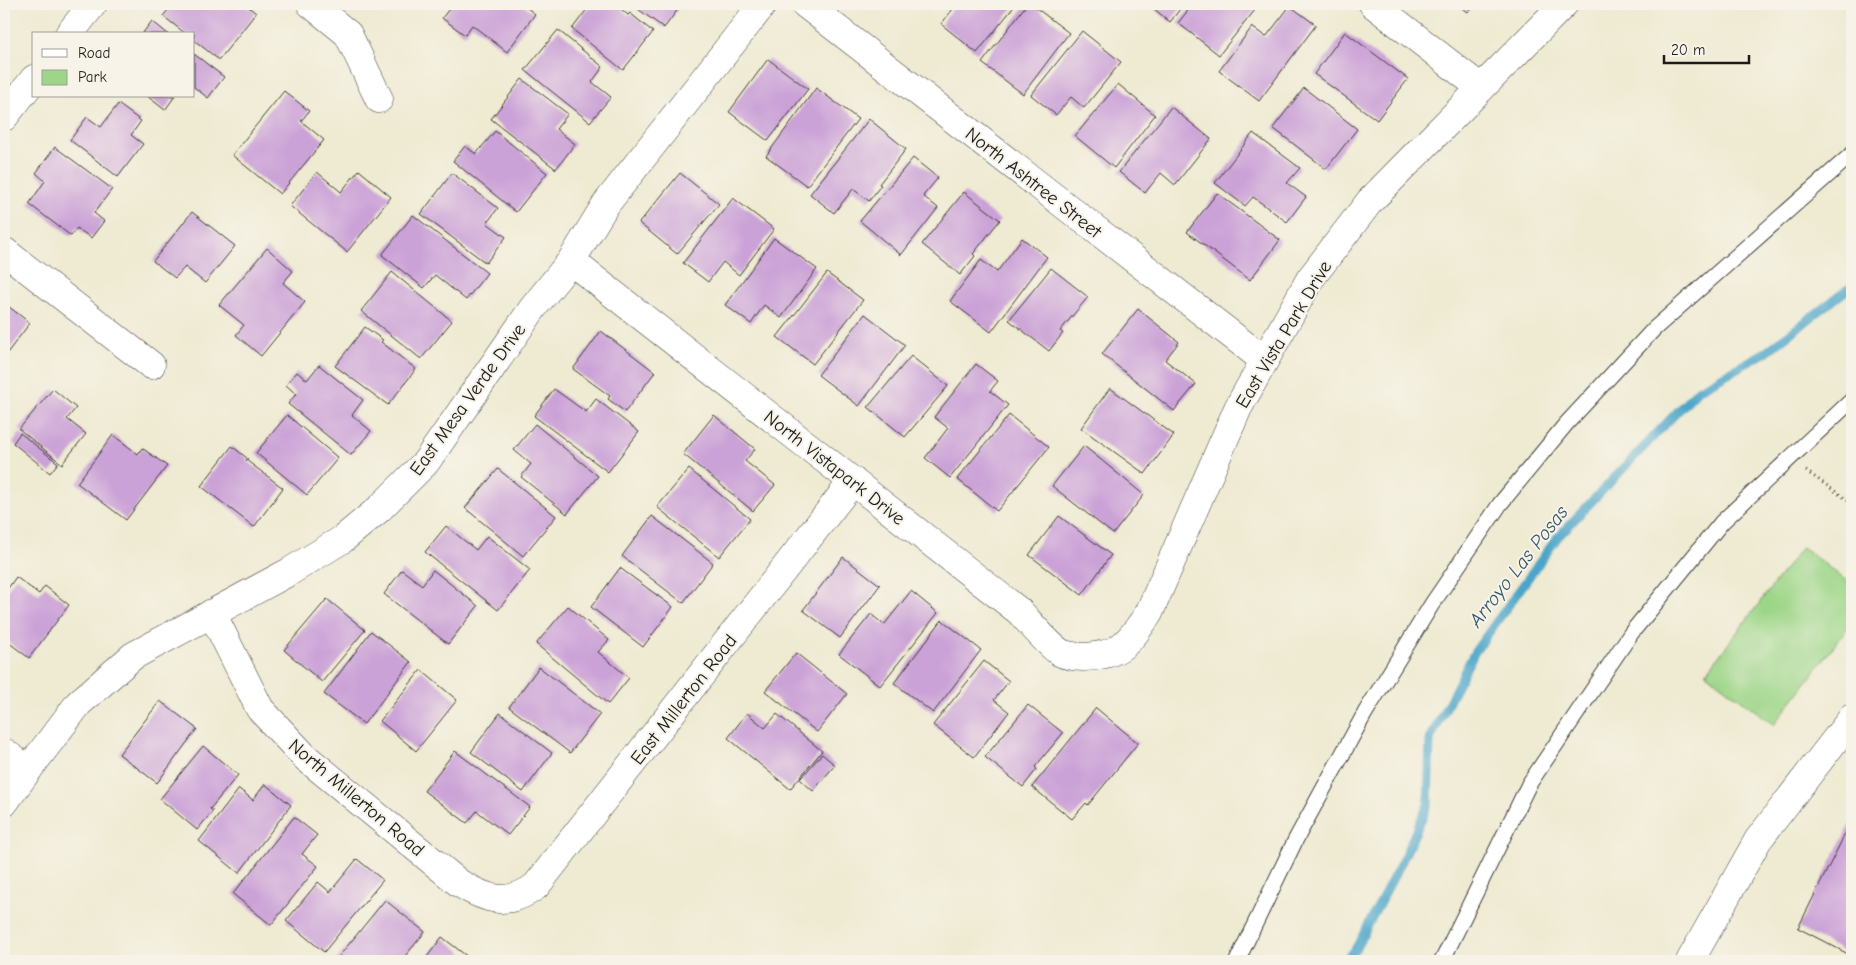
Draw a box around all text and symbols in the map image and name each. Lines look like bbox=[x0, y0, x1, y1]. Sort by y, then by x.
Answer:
legend bbox=[32, 32, 195, 98]
scale bar bbox=[1664, 32, 1748, 64]
text: 20 m bbox=[1671, 41, 1705, 59]
text: Road bbox=[78, 44, 110, 62]
text: Park bbox=[78, 68, 107, 86]
street label: North Ashtree Street bbox=[961, 123, 1106, 243]
street label: East Vista Park Drive bbox=[1231, 257, 1337, 412]
street label: East Mesa Verde Drive bbox=[405, 319, 530, 480]
street label: North Vistapark Drive bbox=[759, 406, 909, 530]
water label: Arroyo Las Posas bbox=[1463, 501, 1573, 632]
street label: East Millerton Road bbox=[626, 630, 742, 769]
street label: North Millerton Road bbox=[284, 735, 429, 861]

